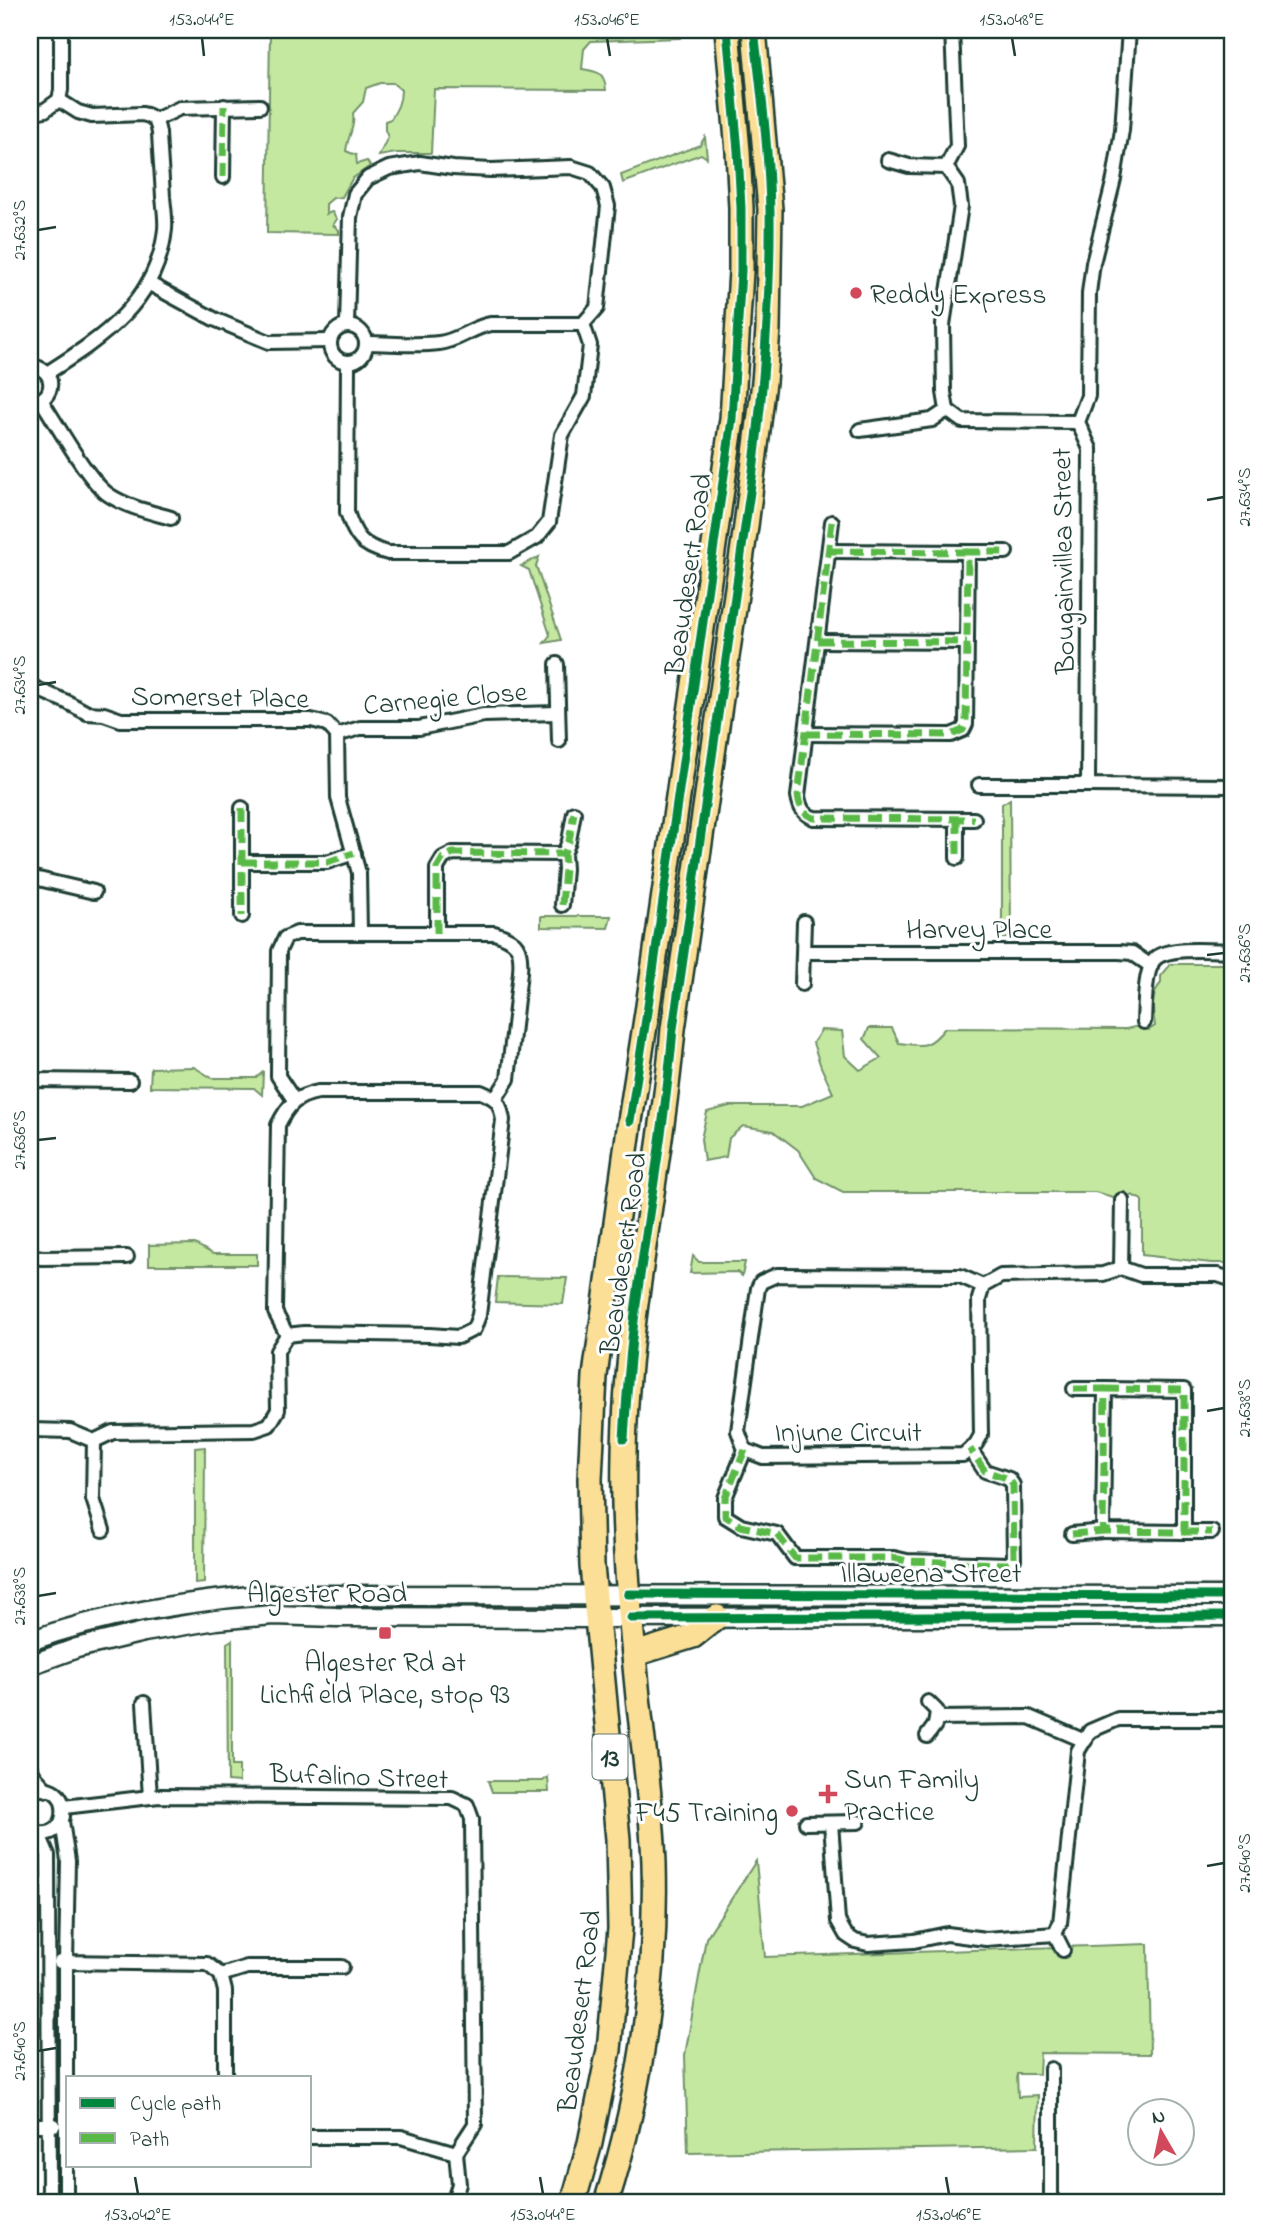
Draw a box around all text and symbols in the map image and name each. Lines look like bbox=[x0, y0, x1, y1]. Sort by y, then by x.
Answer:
text: 153.044°E bbox=[169, 8, 235, 34]
text: 153.046°E bbox=[574, 8, 640, 34]
text: 153.048°E bbox=[980, 8, 1044, 34]
text: 27.632°S bbox=[8, 200, 34, 260]
place label: Reddy Express bbox=[870, 276, 1047, 317]
marker: Reddy Express bbox=[848, 285, 864, 301]
street label: Bougainvillea Street bbox=[1043, 447, 1088, 675]
text: 27.634°S bbox=[1233, 467, 1259, 527]
street label: Beaudesert Road bbox=[656, 471, 725, 679]
text: 27.634°S bbox=[8, 655, 34, 715]
street label: Carnegie Close bbox=[362, 673, 529, 728]
street label: Somerset Place bbox=[131, 677, 310, 722]
street label: Harvey Place bbox=[906, 911, 1053, 952]
text: 27.636°S bbox=[1233, 923, 1259, 983]
text: 27.636°S bbox=[8, 1110, 34, 1170]
street label: Beaudesert Road bbox=[591, 1150, 660, 1358]
text: 27.638°S bbox=[1233, 1379, 1259, 1437]
street label: Injune Circuit bbox=[774, 1414, 922, 1455]
street label: Illaweena Street bbox=[840, 1555, 1022, 1596]
text: 27.638°S bbox=[8, 1567, 34, 1625]
street label: Algester Road bbox=[247, 1575, 407, 1616]
marker: Algester Rd at Lichfield Place, stop 93 bbox=[377, 1625, 393, 1641]
place label: Algester Rd at Lichfield Place, stop 93 bbox=[260, 1644, 510, 1717]
road number: 13 bbox=[592, 1734, 628, 1780]
street label: Bufalino Street bbox=[268, 1755, 449, 1802]
place label: Sun Family Practice bbox=[844, 1761, 979, 1834]
marker: Sun Family Practice bbox=[818, 1784, 838, 1804]
place label: F45 Training bbox=[634, 1794, 778, 1835]
marker: F45 Training bbox=[784, 1803, 800, 1819]
text: 27.640°S bbox=[1233, 1833, 1259, 1893]
street label: Beaudesert Road bbox=[549, 1908, 614, 2116]
text: 27.640°S bbox=[8, 2021, 34, 2081]
legend bbox=[66, 2076, 312, 2166]
text: Cycle path bbox=[130, 2090, 221, 2122]
north arrow bbox=[1126, 2096, 1196, 2166]
text: N bbox=[1150, 2103, 1167, 2132]
text: Path bbox=[130, 2126, 169, 2156]
text: 153.042°E bbox=[105, 2203, 172, 2229]
text: 153.044°E bbox=[510, 2203, 576, 2229]
text: 153.046°E bbox=[916, 2203, 982, 2229]

